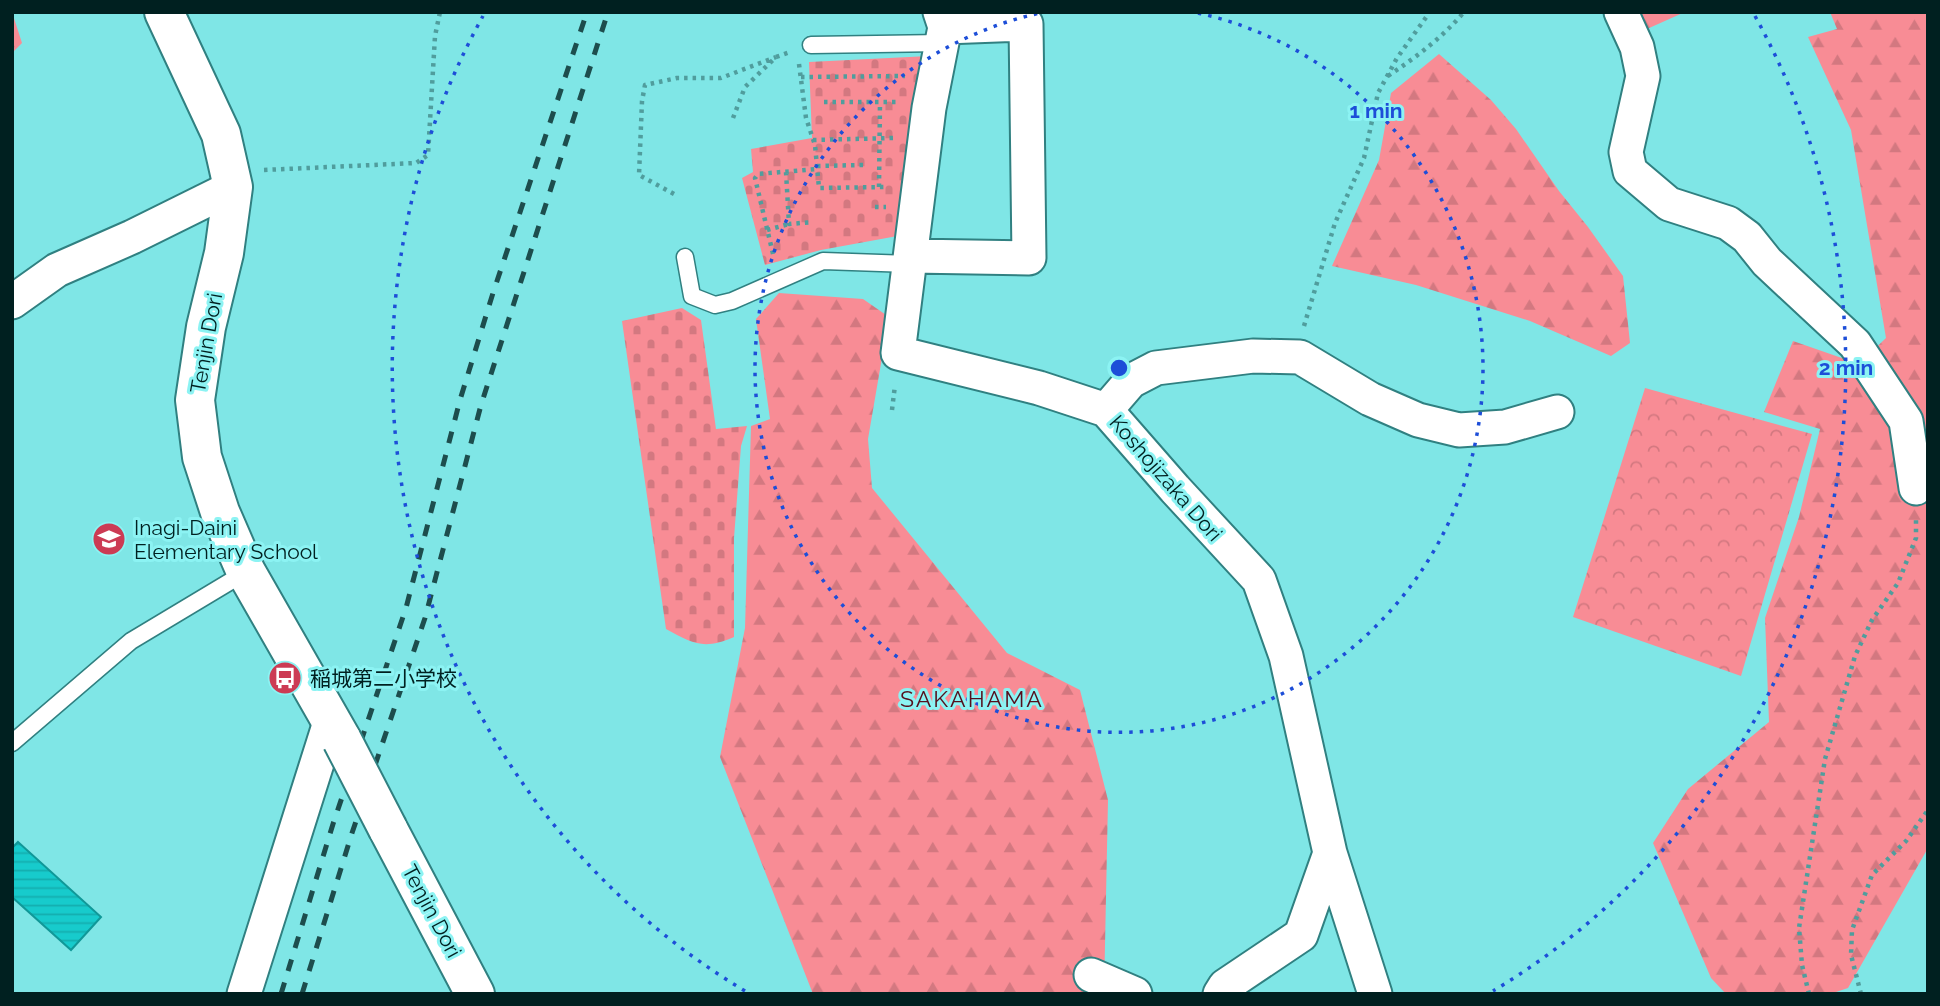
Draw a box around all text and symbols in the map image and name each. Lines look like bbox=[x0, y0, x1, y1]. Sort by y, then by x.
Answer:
text: 1 min bbox=[1349, 98, 1403, 123]
street label: Tenjin Dori bbox=[185, 291, 227, 395]
text: 2 min bbox=[1819, 355, 1873, 380]
centre of rings bbox=[1107, 356, 1131, 380]
street label: Koshojizaka Dori bbox=[1105, 410, 1227, 546]
place label: Inagi-Daini Elementary School bbox=[134, 515, 318, 564]
school or university icon: Inagi-Daini Elementary School bbox=[90, 520, 128, 558]
bus stop icon: 稲城第二小学校 bbox=[266, 659, 304, 697]
place label: 稲城第二小学校 bbox=[310, 666, 457, 691]
district label: SAKAHAMA bbox=[900, 685, 1044, 712]
street label: Tenjin Dori bbox=[397, 860, 467, 962]

